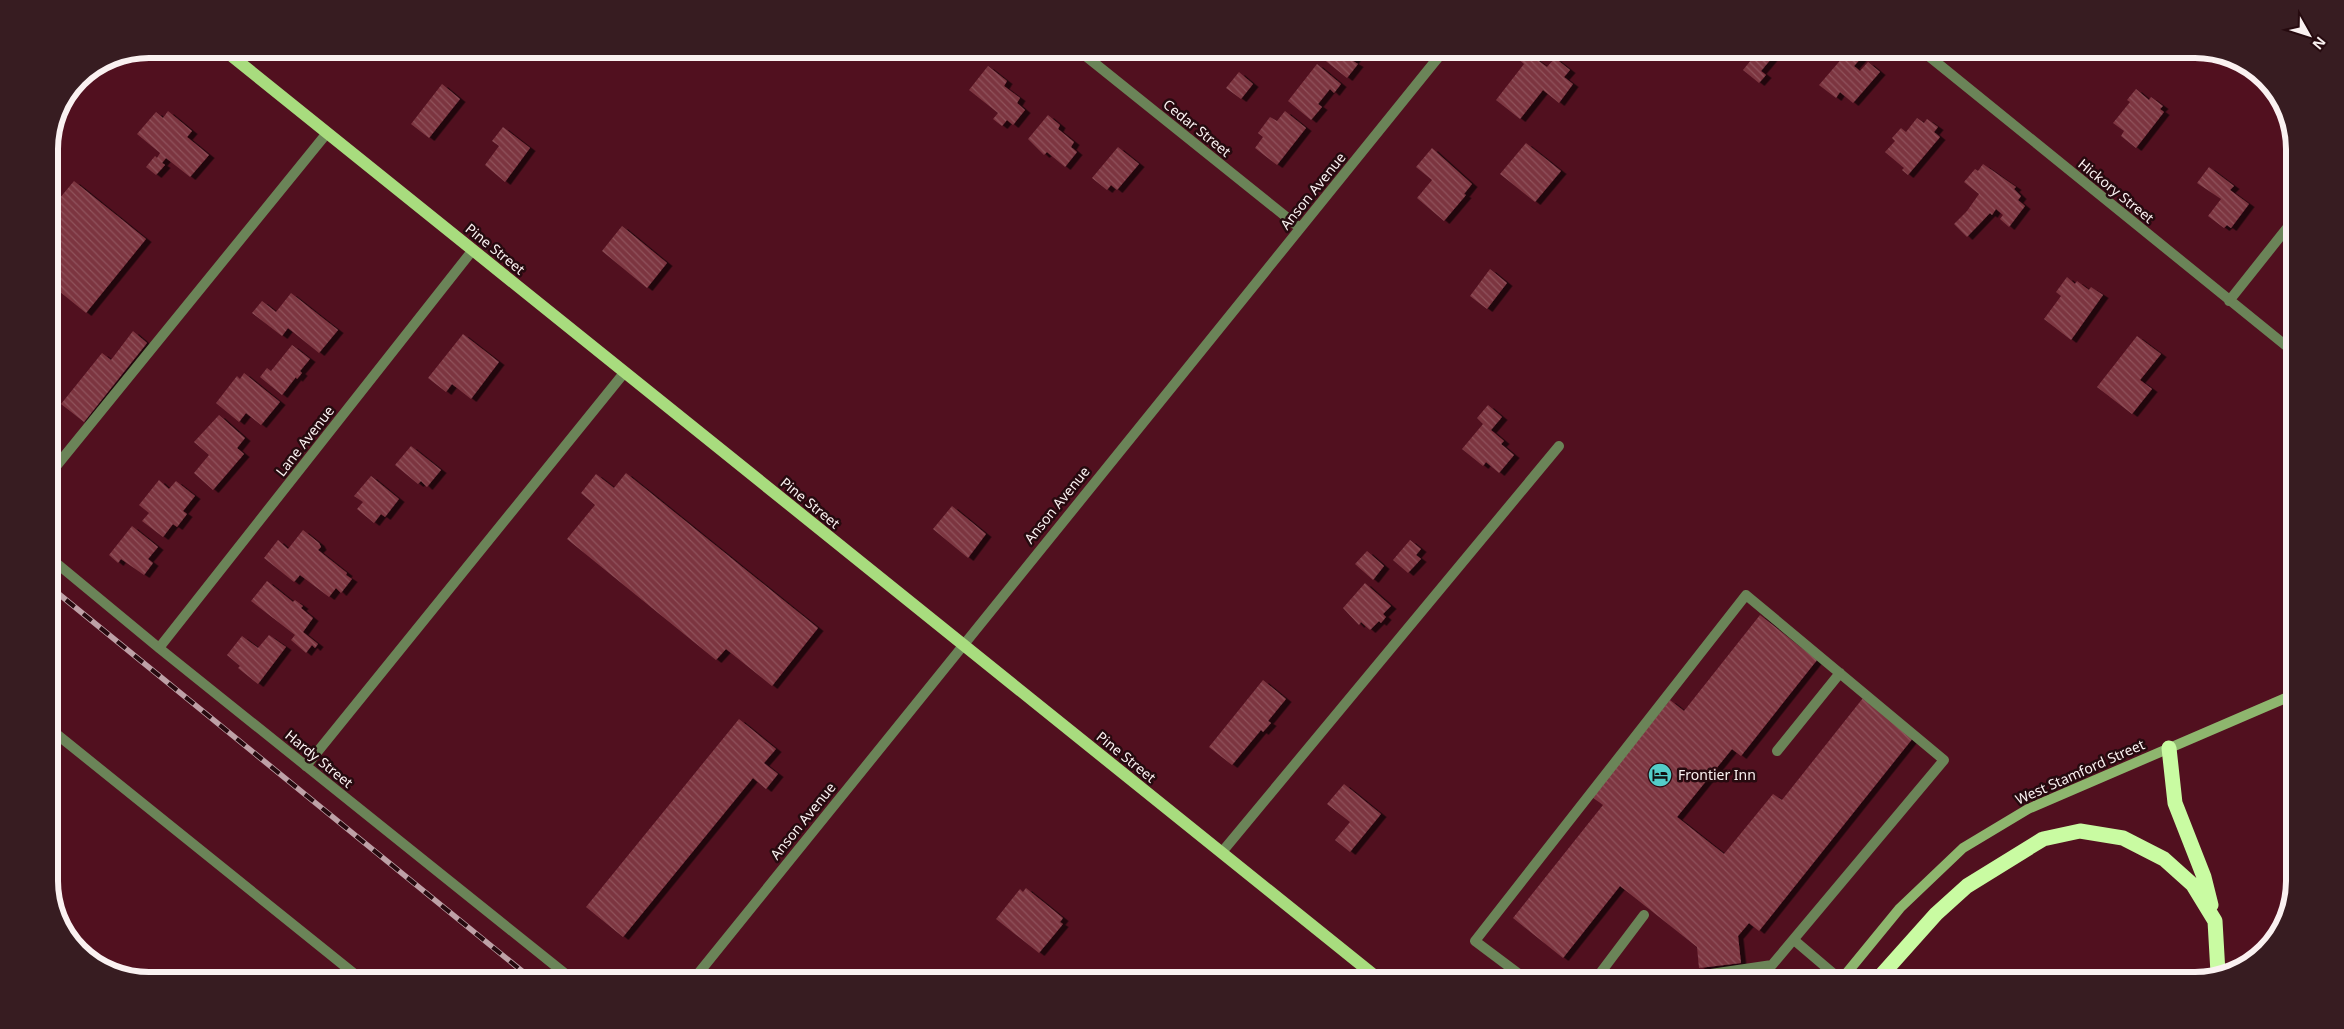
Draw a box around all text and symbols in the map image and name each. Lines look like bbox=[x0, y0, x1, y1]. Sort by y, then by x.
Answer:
north arrow bbox=[2284, 10, 2334, 60]
text: N bbox=[2309, 33, 2330, 54]
street label: Cedar Street bbox=[1160, 95, 1235, 161]
street label: Anson Avenue bbox=[1276, 148, 1350, 233]
street label: Hickory Street bbox=[2074, 154, 2158, 227]
street label: Pine Street bbox=[462, 219, 529, 278]
street label: Lane Avenue bbox=[271, 401, 338, 480]
street label: Anson Avenue bbox=[1020, 462, 1094, 547]
street label: Pine Street bbox=[777, 473, 844, 532]
street label: Hardy Street bbox=[281, 725, 357, 792]
street label: Pine Street bbox=[1093, 727, 1160, 786]
street label: West Stamford Street bbox=[2012, 734, 2148, 809]
hotel icon: Frontier Inn bbox=[1647, 762, 1673, 788]
place label: Frontier Inn bbox=[1678, 765, 1756, 784]
street label: Anson Avenue bbox=[766, 778, 840, 863]

